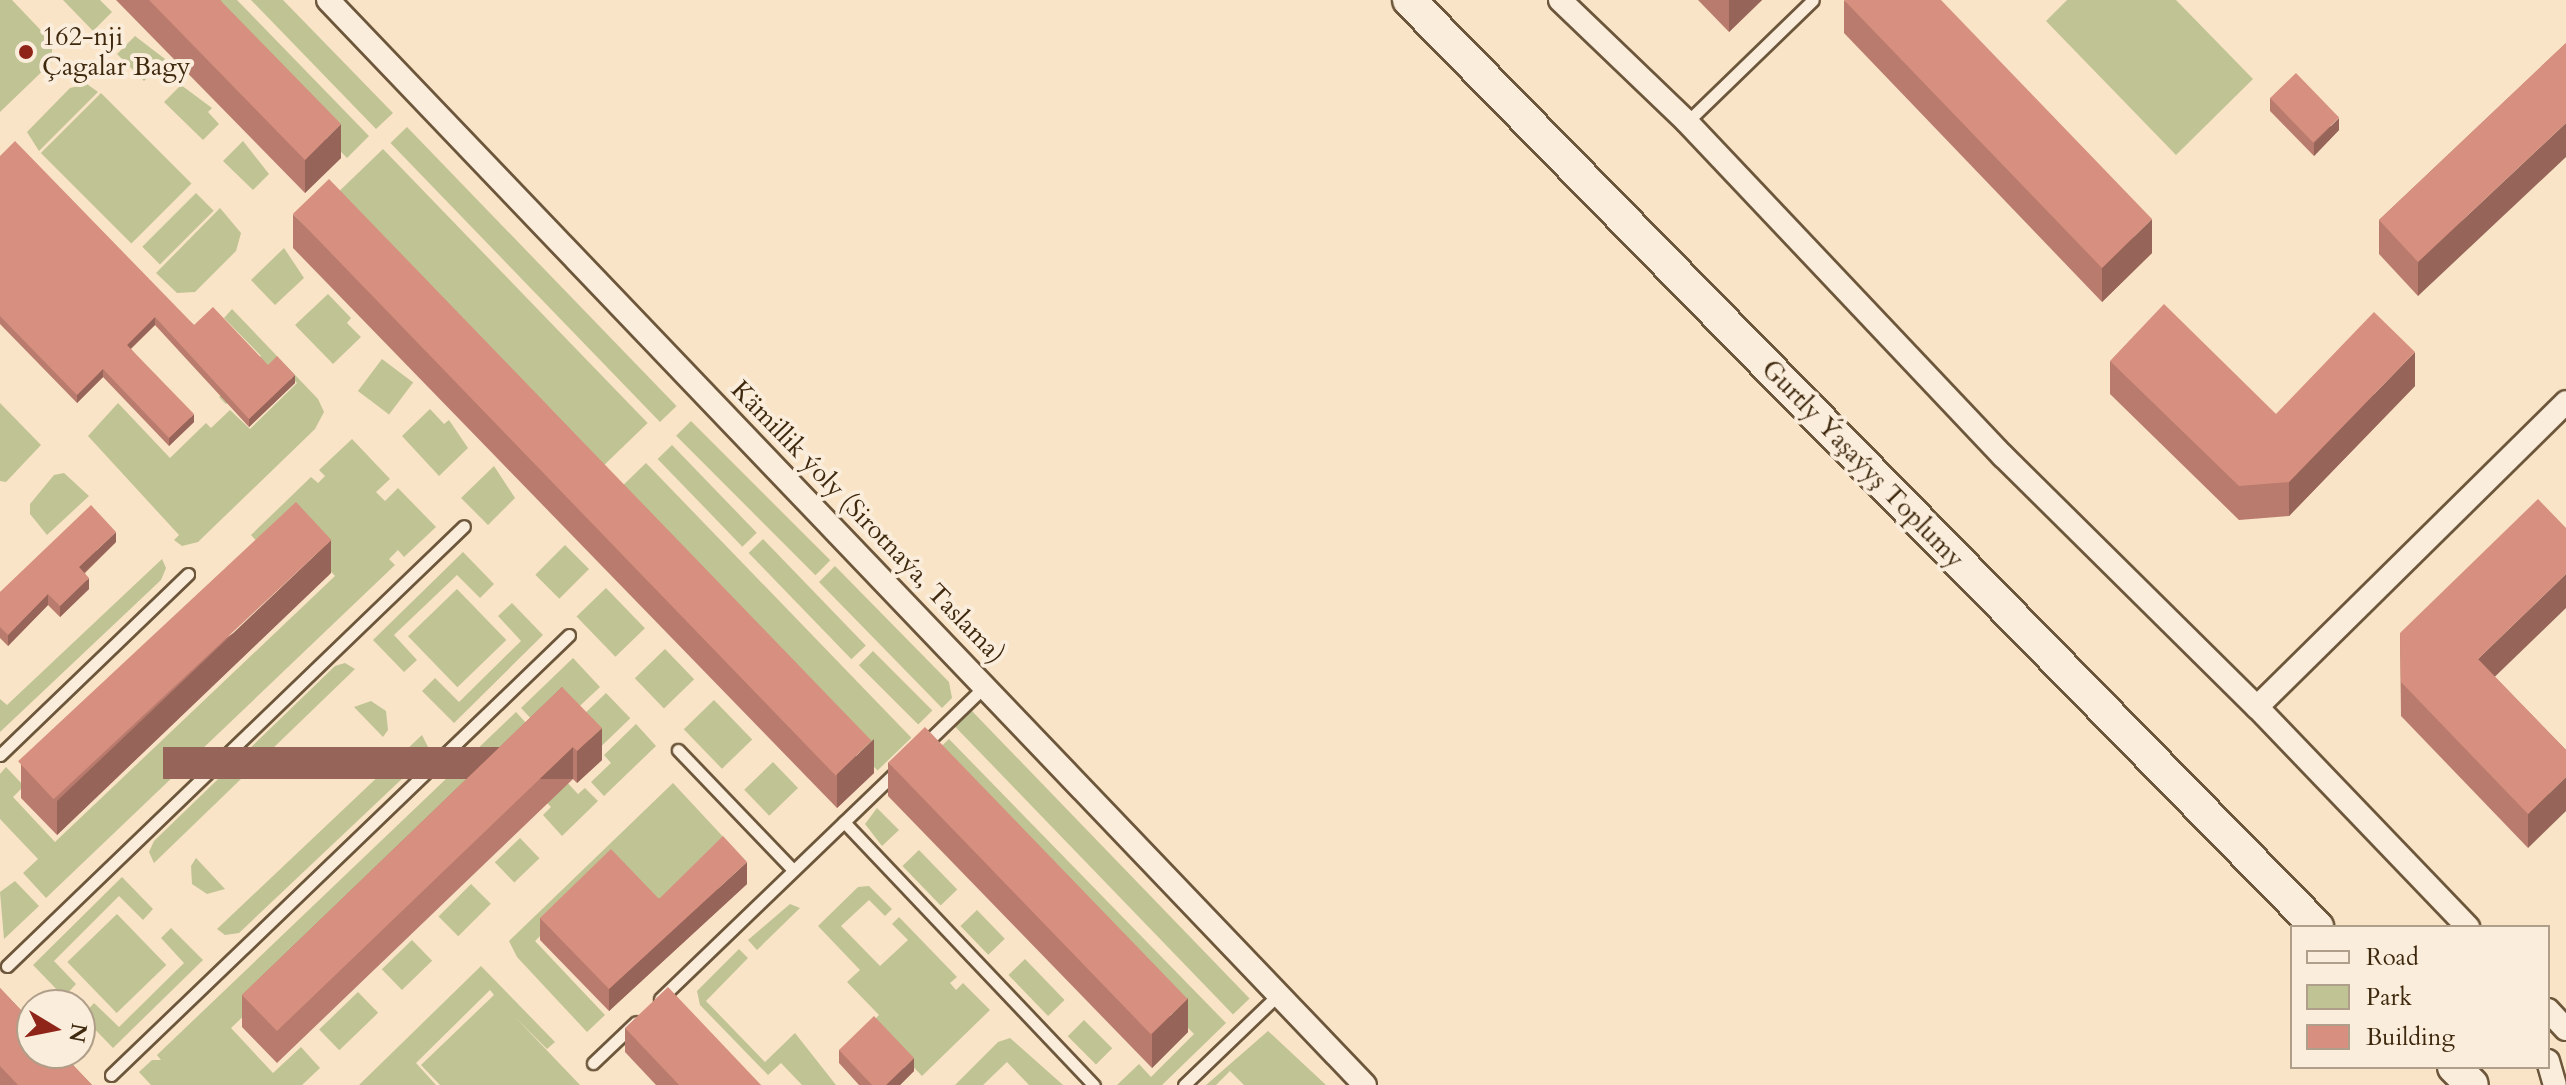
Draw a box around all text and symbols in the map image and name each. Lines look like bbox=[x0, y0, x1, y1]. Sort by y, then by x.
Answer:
place label: 162-nji Çagalar Bagy bbox=[42, 21, 190, 82]
marker: 162-nji Çagalar Bagy bbox=[17, 43, 35, 61]
street label: Gurtly Ýaşaýyş Toplumy bbox=[1755, 353, 1971, 575]
street label: Kämillik ýoly (Sirotnaýa, Taslama) bbox=[725, 374, 1011, 670]
legend bbox=[2290, 925, 2550, 1069]
text: Road bbox=[2366, 941, 2419, 974]
text: Park bbox=[2366, 981, 2412, 1014]
north arrow bbox=[16, 989, 96, 1069]
text: N bbox=[61, 1021, 94, 1045]
text: Building bbox=[2366, 1021, 2455, 1054]

